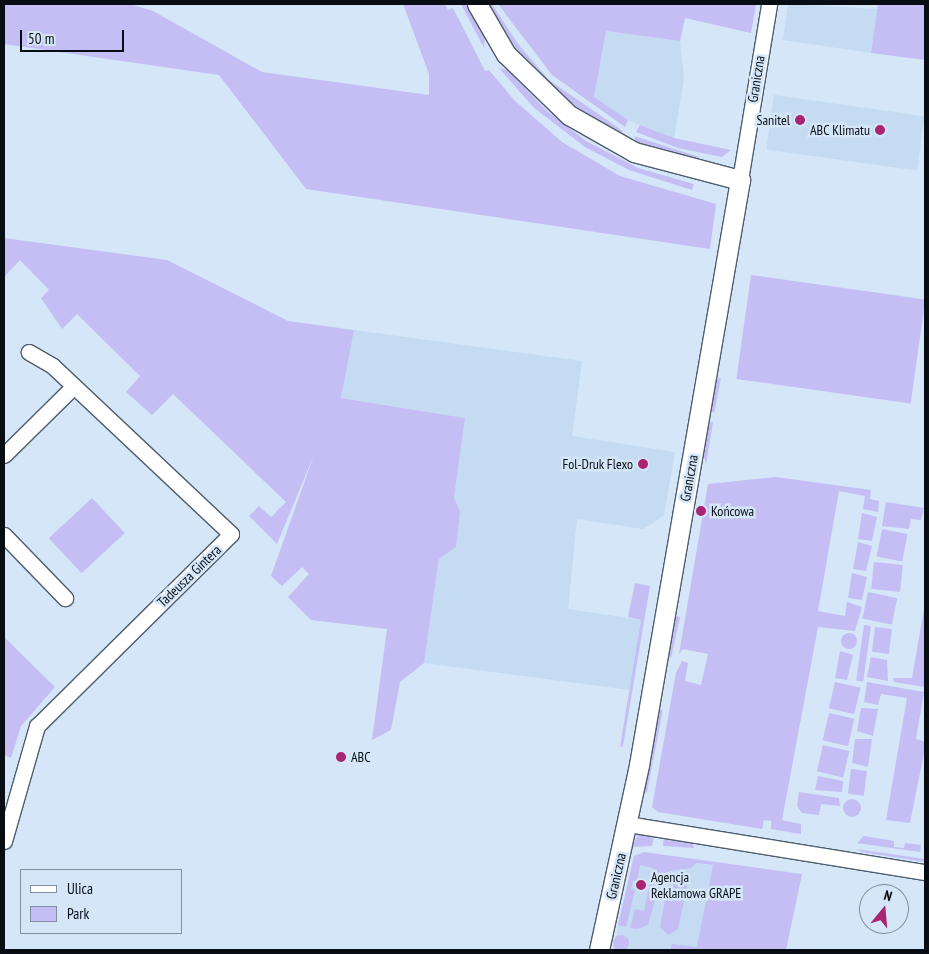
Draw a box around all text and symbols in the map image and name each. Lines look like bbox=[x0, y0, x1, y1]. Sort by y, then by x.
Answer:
scale bar bbox=[22, 20, 126, 52]
text: 50 m bbox=[28, 29, 54, 48]
street label: Graniczna bbox=[744, 54, 768, 104]
place label: Sanitel bbox=[756, 112, 790, 128]
marker: Sanitel bbox=[794, 114, 806, 126]
place label: ABC Klimatu bbox=[810, 122, 870, 138]
marker: ABC Klimatu bbox=[874, 124, 886, 136]
street label: Graniczna bbox=[677, 453, 701, 503]
place label: Fol-Druk Flexo bbox=[562, 456, 633, 472]
marker: Fol-Druk Flexo bbox=[637, 458, 649, 470]
place label: Końcowa bbox=[711, 503, 754, 519]
marker: Końcowa bbox=[695, 505, 707, 517]
street label: Tadeusza Gintera bbox=[154, 541, 224, 611]
place label: ABC bbox=[351, 749, 371, 765]
marker: ABC bbox=[335, 751, 347, 763]
street label: Graniczna bbox=[603, 851, 629, 901]
legend bbox=[20, 869, 182, 934]
place label: Agencja Reklamowa GRAPE bbox=[651, 869, 741, 902]
text: Ulica bbox=[67, 879, 93, 898]
marker: Agencja Reklamowa GRAPE bbox=[635, 879, 647, 891]
north arrow bbox=[859, 884, 909, 934]
text: N bbox=[882, 886, 894, 905]
text: Park bbox=[67, 904, 89, 923]

